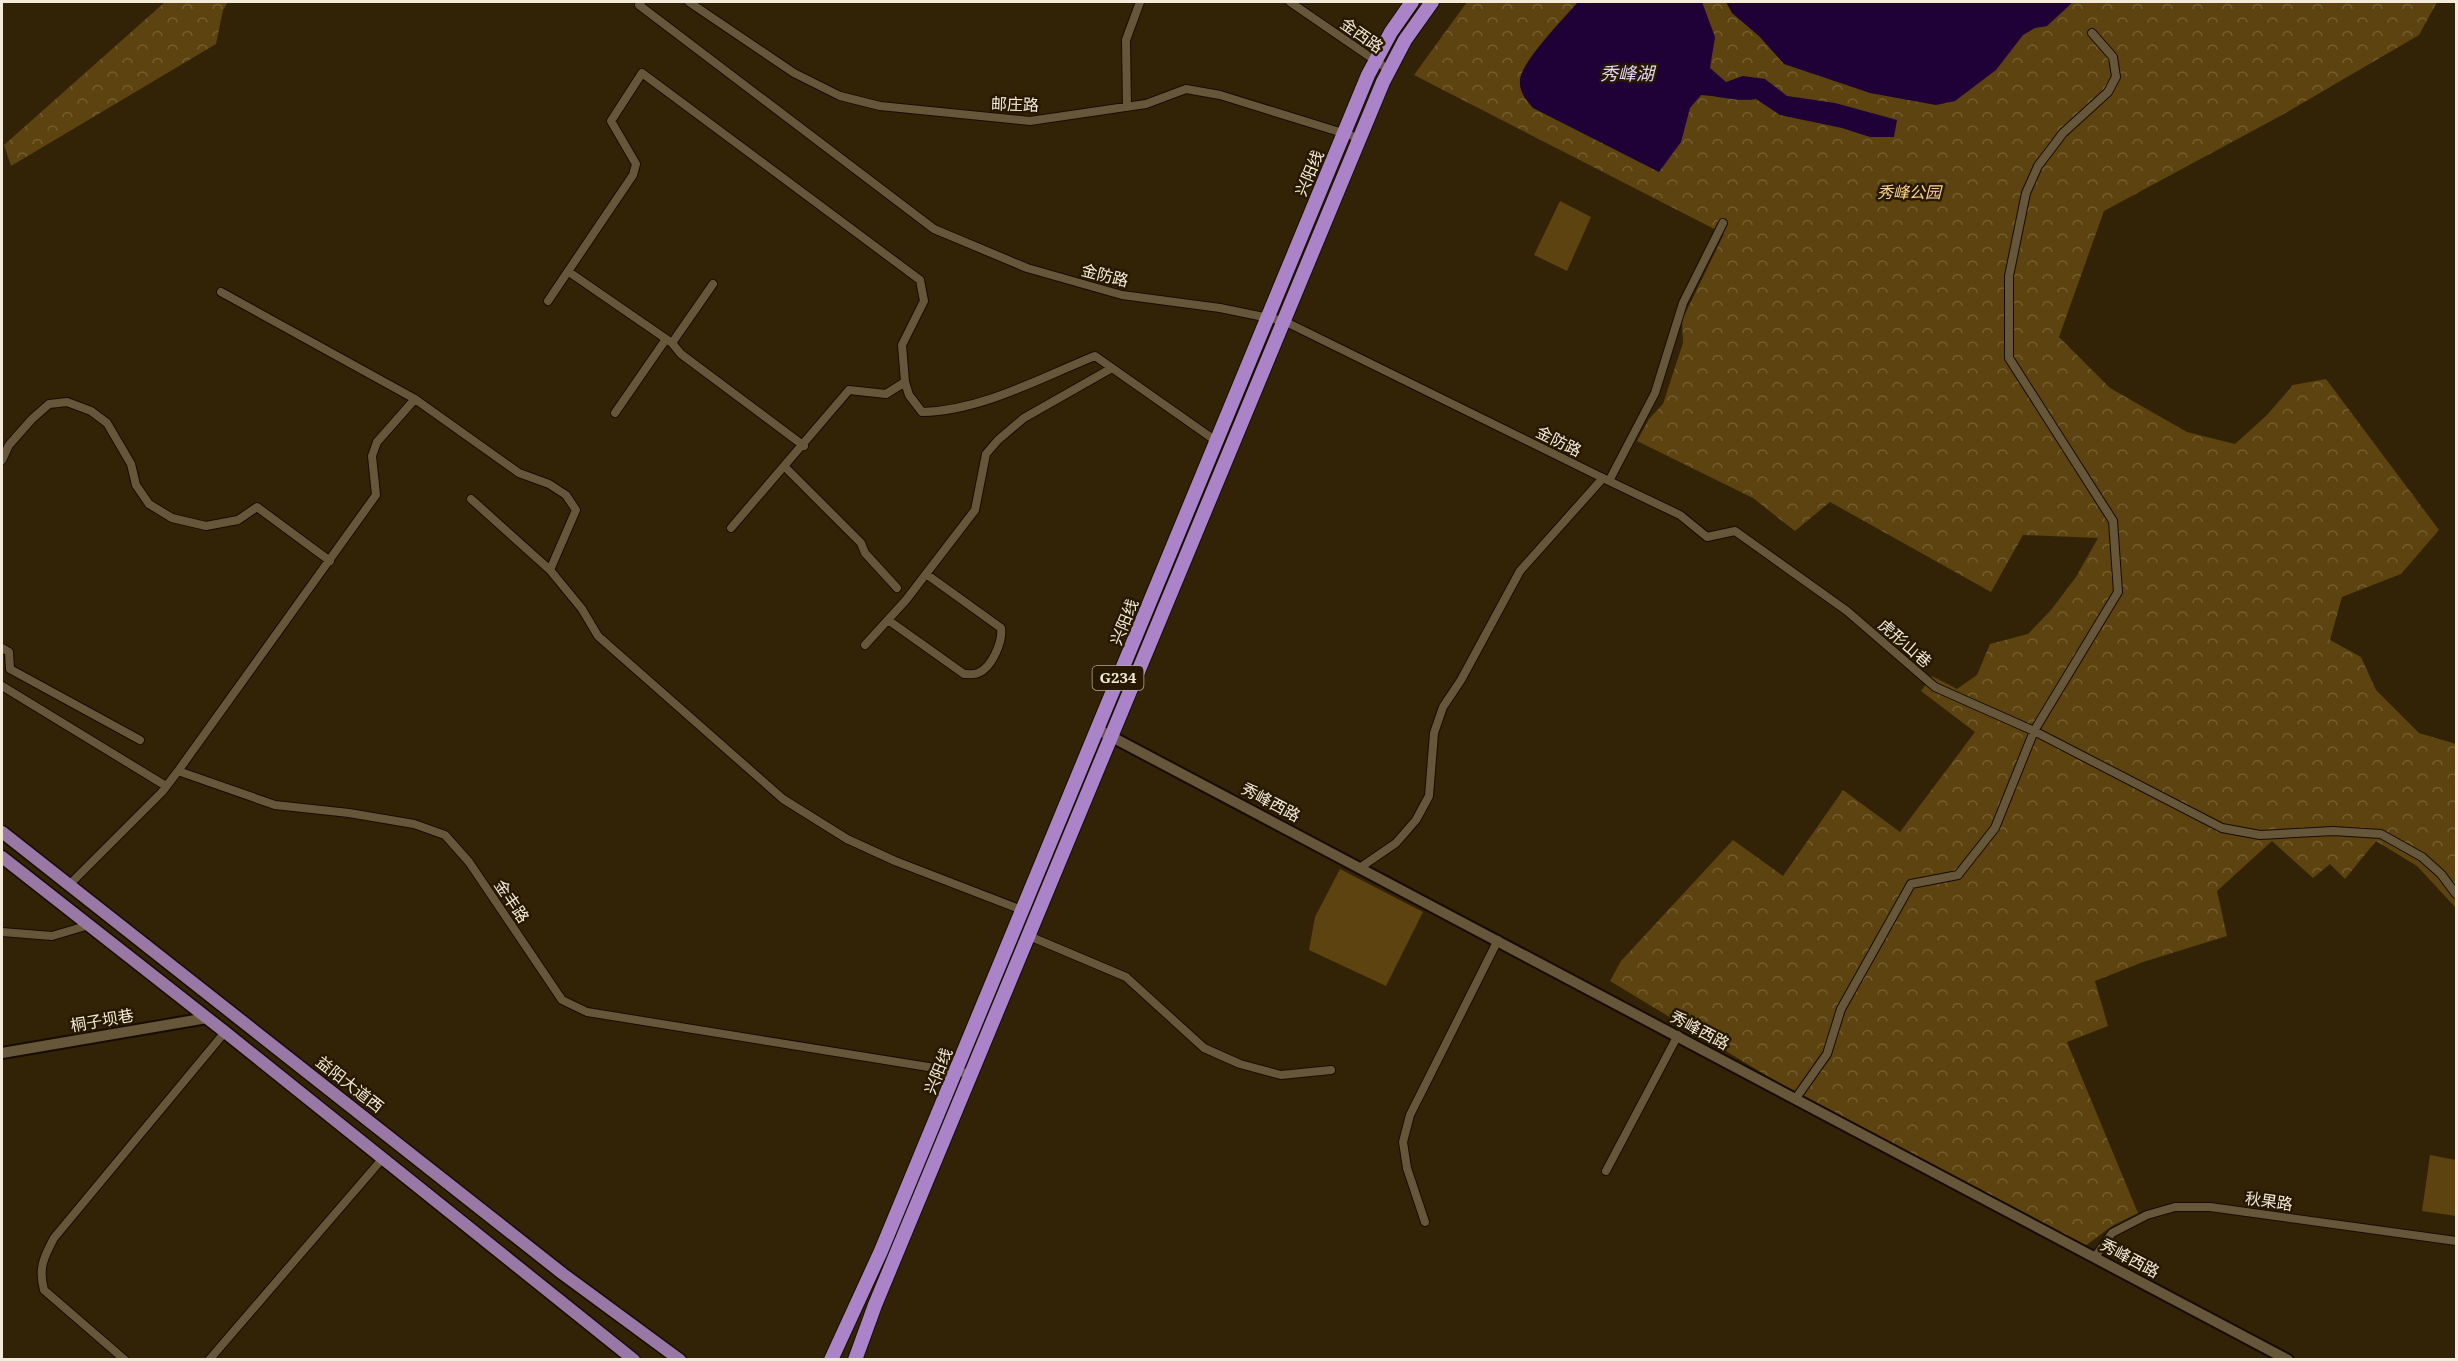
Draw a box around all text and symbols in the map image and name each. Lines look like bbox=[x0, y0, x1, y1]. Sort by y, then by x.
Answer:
street label: 金西路 bbox=[1336, 12, 1388, 58]
water label: 秀峰湖 bbox=[1600, 61, 1657, 85]
street label: 邮庄路 bbox=[991, 92, 1039, 116]
street label: 兴阳线 bbox=[1289, 147, 1329, 199]
park label: 秀峰公园 bbox=[1877, 181, 1943, 203]
street label: 金防路 bbox=[1079, 259, 1131, 291]
street label: 金防路 bbox=[1533, 421, 1585, 461]
street label: 兴阳线 bbox=[1105, 596, 1143, 648]
street label: 虎形山巷 bbox=[1874, 614, 1936, 672]
road number: G234 bbox=[1092, 666, 1144, 690]
street label: 秀峰西路 bbox=[1238, 777, 1304, 827]
street label: 金丰路 bbox=[489, 875, 535, 927]
street label: 桐子坝巷 bbox=[69, 1004, 135, 1036]
street label: 秀峰西路 bbox=[1667, 1005, 1733, 1055]
street label: 兴阳线 bbox=[919, 1045, 957, 1097]
street label: 益阳大道西 bbox=[312, 1051, 388, 1117]
street label: 秋果路 bbox=[2244, 1187, 2294, 1215]
street label: 秀峰西路 bbox=[2097, 1233, 2163, 1283]

